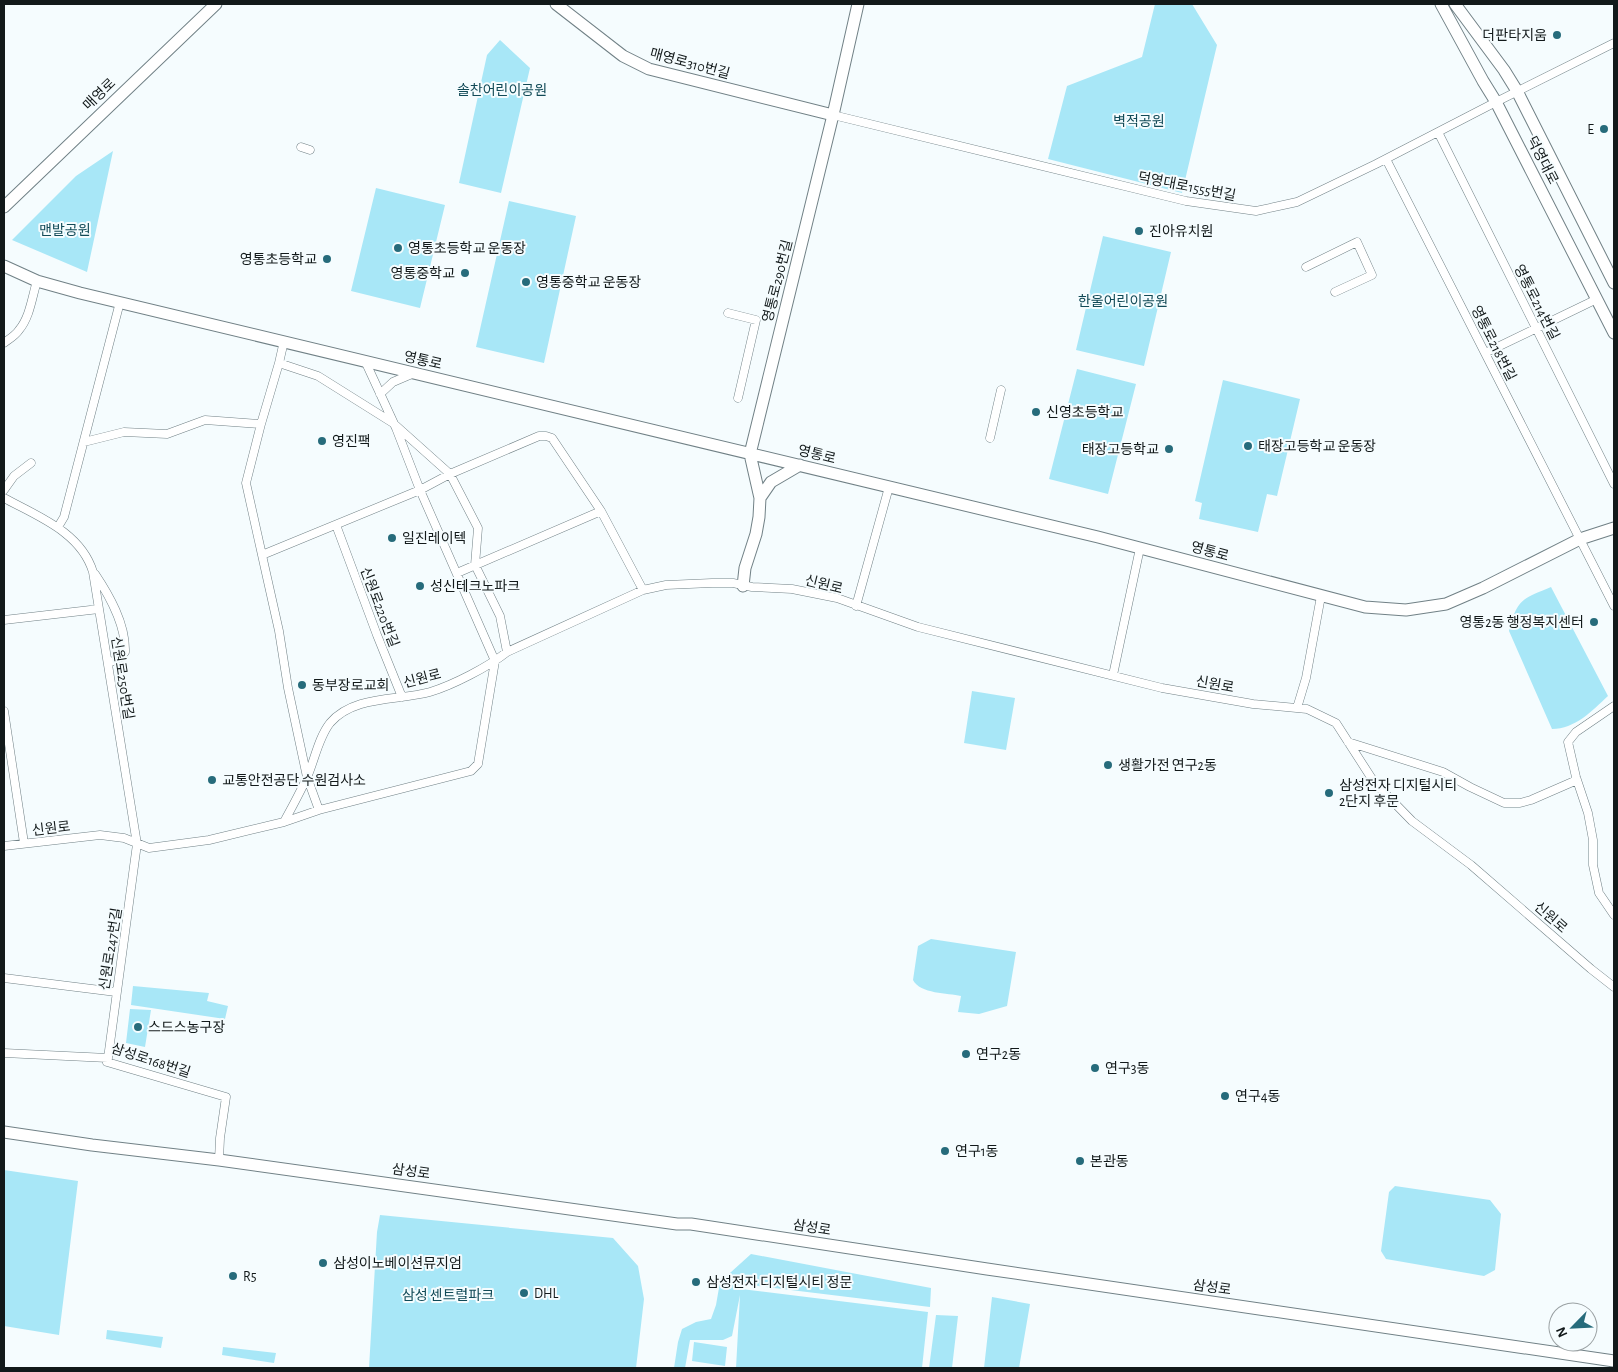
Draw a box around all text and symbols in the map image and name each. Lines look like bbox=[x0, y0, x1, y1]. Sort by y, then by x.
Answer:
place label: 더판타지움 bbox=[1483, 28, 1547, 43]
marker: 더판타지움 bbox=[1551, 29, 1563, 41]
street label: 매영로310번길 bbox=[648, 46, 732, 81]
street label: 매영로 bbox=[80, 75, 119, 113]
park label: 솔찬어린이공원 bbox=[457, 82, 547, 98]
park label: 벽적공원 bbox=[1113, 114, 1165, 129]
place label: E bbox=[1587, 123, 1594, 137]
marker: E bbox=[1598, 123, 1610, 135]
street label: 덕영대로 bbox=[1524, 134, 1561, 187]
street label: 덕영대로1555번길 bbox=[1137, 170, 1237, 203]
park label: 맨발공원 bbox=[39, 223, 91, 238]
place label: 진아유치원 bbox=[1149, 224, 1213, 239]
marker: 진아유치원 bbox=[1133, 225, 1145, 237]
street label: 영통로290번길 bbox=[760, 238, 795, 324]
place label: 영통초등학교 운동장 bbox=[408, 240, 526, 256]
marker: 영통초등학교 운동장 bbox=[392, 242, 404, 254]
place label: 영통초등학교 bbox=[240, 251, 317, 267]
marker: 영통초등학교 bbox=[321, 253, 333, 265]
street label: 영통로214번길 bbox=[1511, 262, 1562, 342]
place label: 영통중학교 bbox=[391, 265, 455, 281]
marker: 영통중학교 bbox=[459, 267, 471, 279]
place label: 영통중학교 운동장 bbox=[536, 274, 641, 290]
marker: 영통중학교 운동장 bbox=[520, 276, 532, 288]
park label: 한울어린이공원 bbox=[1078, 294, 1168, 309]
street label: 영통로218번길 bbox=[1468, 303, 1519, 383]
street label: 영통로 bbox=[402, 349, 444, 372]
place label: 신영초등학교 bbox=[1046, 404, 1123, 420]
marker: 신영초등학교 bbox=[1030, 406, 1042, 418]
place label: 영진팩 bbox=[332, 434, 371, 449]
marker: 영진팩 bbox=[316, 435, 328, 447]
place label: 태장고등학교 운동장 bbox=[1258, 438, 1376, 454]
marker: 태장고등학교 운동장 bbox=[1242, 440, 1254, 452]
place label: 태장고등학교 bbox=[1082, 441, 1159, 457]
street label: 영통로 bbox=[796, 443, 838, 466]
marker: 태장고등학교 bbox=[1163, 443, 1175, 455]
place label: 일진레이텍 bbox=[402, 531, 466, 546]
marker: 일진레이텍 bbox=[386, 532, 398, 544]
street label: 영통로 bbox=[1189, 539, 1231, 564]
street label: 신원로220번길 bbox=[357, 565, 402, 649]
street label: 신원로 bbox=[803, 573, 845, 596]
place label: 성신테크노파크 bbox=[430, 579, 520, 594]
marker: 성신테크노파크 bbox=[414, 580, 426, 592]
place label: 영통2동 행정복지센터 bbox=[1459, 615, 1584, 630]
marker: 영통2동 행정복지센터 bbox=[1588, 616, 1600, 628]
street label: 신원로250번길 bbox=[109, 635, 136, 721]
street label: 신원로 bbox=[402, 666, 443, 691]
street label: 신원로 bbox=[1195, 674, 1235, 695]
place label: 동부장로교회 bbox=[312, 678, 389, 693]
marker: 동부장로교회 bbox=[296, 679, 308, 691]
place label: 생활가전 연구2동 bbox=[1118, 758, 1217, 773]
marker: 생활가전 연구2동 bbox=[1102, 759, 1114, 771]
place label: 교통안전공단 수원검사소 bbox=[222, 773, 366, 788]
marker: 교통안전공단 수원검사소 bbox=[206, 774, 218, 786]
place label: 삼성전자 디지털시티 2단지 후문 bbox=[1339, 778, 1457, 809]
marker: 삼성전자 디지털시티 2단지 후문 bbox=[1323, 787, 1335, 799]
street label: 신원로 bbox=[31, 819, 71, 838]
street label: 신원로 bbox=[1531, 899, 1570, 936]
street label: 신원로247번길 bbox=[97, 907, 124, 991]
place label: 스드스농구장 bbox=[148, 1020, 225, 1035]
marker: 스드스농구장 bbox=[132, 1021, 144, 1033]
street label: 삼성로168번길 bbox=[109, 1041, 192, 1080]
place label: 연구2동 bbox=[976, 1047, 1021, 1062]
marker: 연구2동 bbox=[960, 1048, 972, 1060]
place label: 연구3동 bbox=[1105, 1061, 1150, 1076]
marker: 연구3동 bbox=[1089, 1062, 1101, 1074]
place label: 연구4동 bbox=[1235, 1089, 1280, 1104]
marker: 연구4동 bbox=[1219, 1090, 1231, 1102]
place label: 연구1동 bbox=[955, 1144, 999, 1159]
marker: 연구1동 bbox=[939, 1145, 951, 1157]
place label: 본관동 bbox=[1090, 1154, 1129, 1169]
marker: 본관동 bbox=[1074, 1155, 1086, 1167]
street label: 삼성로 bbox=[391, 1161, 431, 1182]
street label: 삼성로 bbox=[792, 1217, 832, 1238]
place label: 삼성이노베이션뮤지엄 bbox=[333, 1256, 462, 1271]
marker: 삼성이노베이션뮤지엄 bbox=[317, 1257, 329, 1269]
marker: R5 bbox=[227, 1270, 239, 1282]
place label: R5 bbox=[243, 1270, 257, 1284]
place label: 삼성전자 디지털시티 정문 bbox=[706, 1275, 852, 1290]
marker: 삼성전자 디지털시티 정문 bbox=[690, 1276, 702, 1288]
street label: 삼성로 bbox=[1192, 1277, 1232, 1298]
marker: DHL bbox=[518, 1287, 530, 1299]
place label: DHL bbox=[534, 1287, 559, 1301]
park label: 삼성 센트럴파크 bbox=[402, 1288, 494, 1303]
north arrow bbox=[1548, 1302, 1598, 1352]
text: N bbox=[1554, 1325, 1570, 1339]

